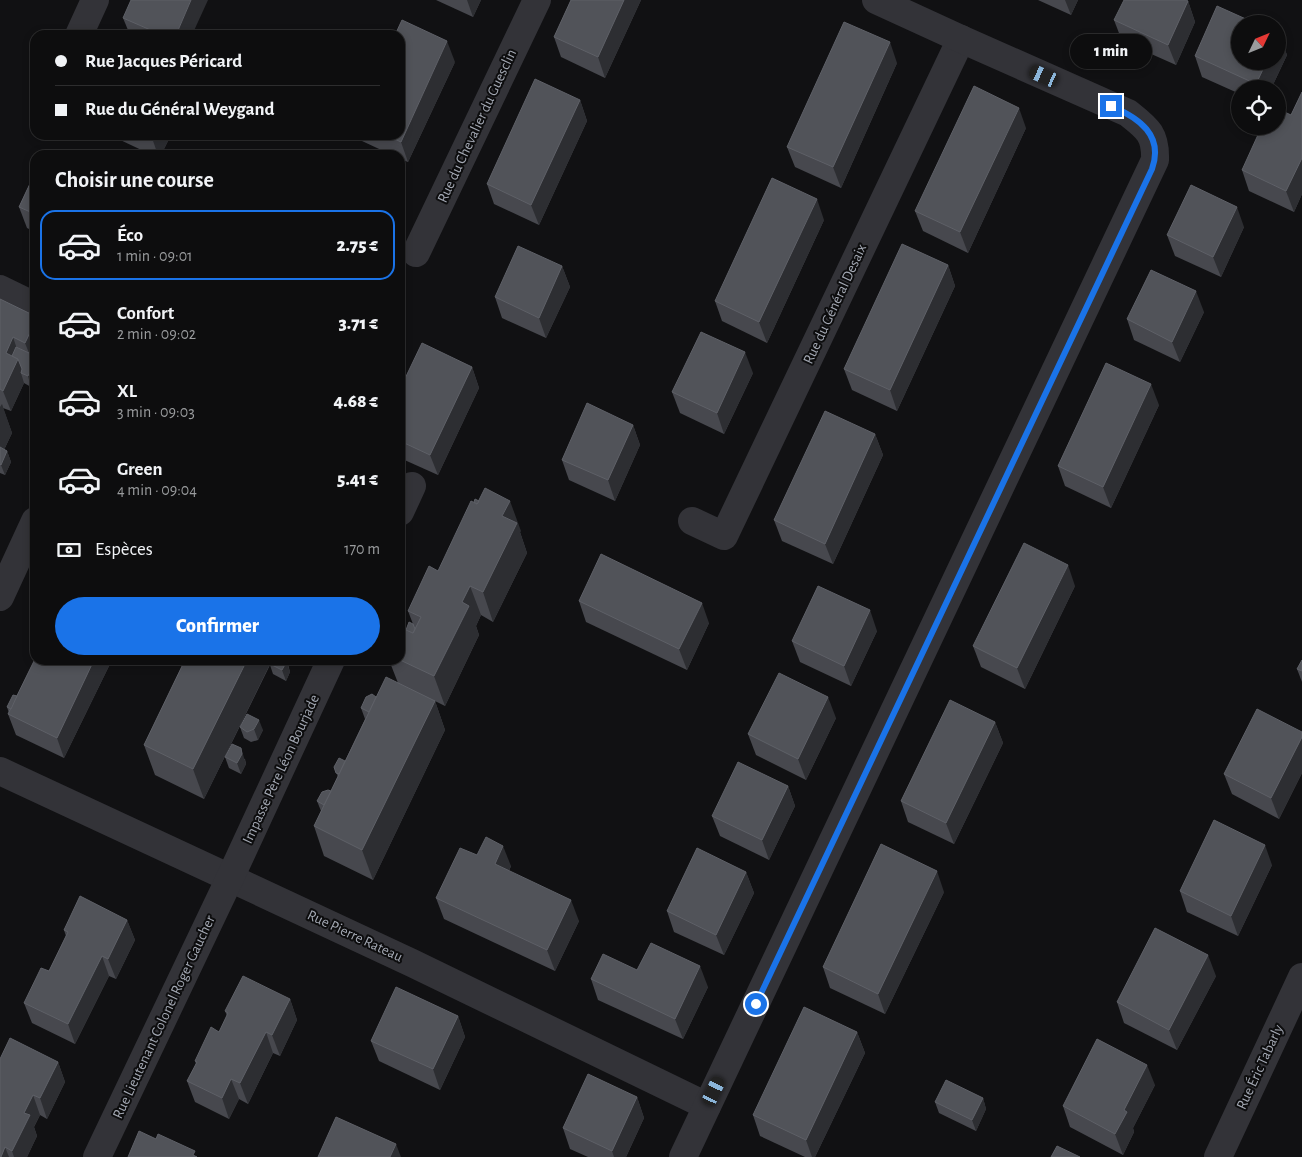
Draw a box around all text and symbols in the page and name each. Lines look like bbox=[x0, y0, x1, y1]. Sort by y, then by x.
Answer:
north arrow bbox=[1231, 15, 1286, 70]
map controls bbox=[1231, 15, 1286, 135]
callout: 1 min bbox=[1070, 34, 1152, 68]
text: 1 min bbox=[1094, 43, 1128, 59]
street label: Rue du Chevalier du Guesclin bbox=[435, 47, 519, 205]
text: Rue Jacques Péricard bbox=[85, 52, 242, 71]
car bbox=[1027, 63, 1060, 89]
button: locate bbox=[1231, 80, 1286, 135]
route end bbox=[1100, 95, 1122, 117]
text: Rue du Général Weygand bbox=[85, 100, 275, 119]
text: Choisir une course bbox=[55, 169, 214, 191]
icon: car bbox=[57, 223, 102, 268]
text: Éco bbox=[117, 226, 143, 245]
text: 2.75 € bbox=[336, 236, 378, 255]
street label: Rue du Général Desaix bbox=[801, 241, 870, 366]
text: 1 min · 09:01 bbox=[117, 248, 193, 264]
icon: car bbox=[57, 301, 102, 346]
text: Confort bbox=[117, 304, 174, 323]
text: 3.71 € bbox=[338, 314, 378, 333]
text: 2 min · 09:02 bbox=[117, 326, 196, 342]
icon: car bbox=[57, 379, 102, 424]
text: XL bbox=[117, 382, 137, 401]
text: 4.68 € bbox=[334, 392, 378, 411]
text: 3 min · 09:03 bbox=[117, 404, 195, 420]
icon: car bbox=[57, 457, 102, 502]
text: Green bbox=[117, 460, 163, 479]
text: 5.41 € bbox=[337, 470, 378, 489]
text: 4 min · 09:04 bbox=[117, 482, 197, 498]
icon: cash bbox=[55, 536, 83, 564]
text: Espèces bbox=[95, 540, 153, 559]
text: 170 m bbox=[344, 541, 380, 557]
button: Confirmer bbox=[55, 597, 380, 655]
street label: Impasse Père Léon Bourjade bbox=[240, 692, 322, 846]
street label: Rue Pierre Rateau bbox=[305, 907, 405, 965]
street label: Rue Lieutenant Colonel Roger Gaucher bbox=[110, 913, 218, 1121]
route start bbox=[745, 993, 767, 1015]
street label: Rue Éric Tabarly bbox=[1232, 1021, 1286, 1112]
car bbox=[700, 1074, 727, 1108]

